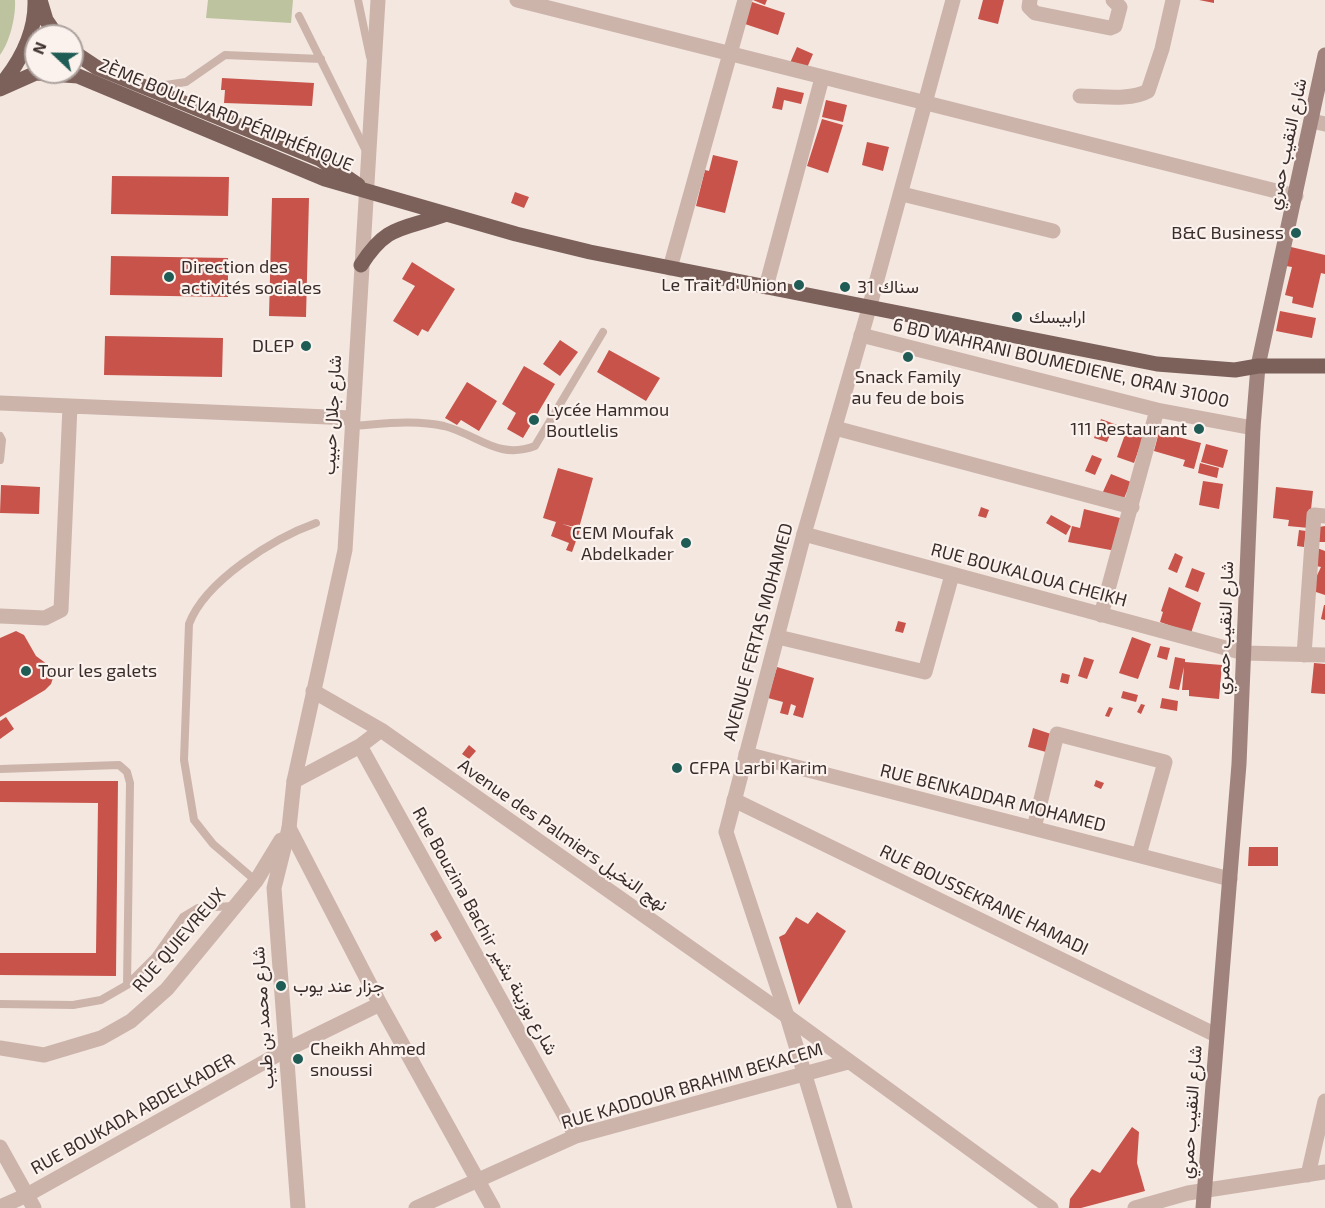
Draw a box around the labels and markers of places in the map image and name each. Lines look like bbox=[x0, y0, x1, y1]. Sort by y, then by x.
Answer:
place label: B&C Business bbox=[1171, 222, 1284, 244]
marker: B&C Business bbox=[1289, 226, 1303, 240]
place label: Direction des activités sociales bbox=[181, 256, 321, 298]
marker: Direction des activités sociales bbox=[162, 270, 176, 284]
place label: Le Trait d'Union bbox=[661, 274, 787, 296]
place label: سناك 31 bbox=[857, 276, 919, 298]
marker: Le Trait d'Union bbox=[792, 278, 806, 292]
marker: سناك 31 bbox=[838, 280, 852, 294]
place label: ارابيسك bbox=[1029, 306, 1086, 328]
marker: ارابيسك bbox=[1010, 310, 1024, 324]
place label: DLEP bbox=[252, 335, 294, 357]
marker: DLEP bbox=[299, 339, 313, 353]
marker: Snack Family au feu de bois bbox=[901, 350, 915, 364]
place label: Snack Family au feu de bois bbox=[852, 366, 964, 409]
place label: Lycée Hammou Boutlelis bbox=[546, 399, 669, 442]
marker: Lycée Hammou Boutlelis bbox=[527, 413, 541, 427]
place label: 111 Restaurant bbox=[1070, 418, 1187, 440]
marker: 111 Restaurant bbox=[1192, 422, 1206, 436]
place label: CEM Moufak Abdelkader bbox=[572, 522, 674, 564]
marker: CEM Moufak Abdelkader bbox=[679, 536, 693, 550]
place label: Tour les galets bbox=[38, 660, 157, 682]
marker: Tour les galets bbox=[19, 664, 33, 678]
place label: CFPA Larbi Karim bbox=[689, 757, 827, 779]
marker: CFPA Larbi Karim bbox=[670, 761, 684, 775]
place label: جزار عند يوب bbox=[293, 975, 384, 997]
marker: جزار عند يوب bbox=[274, 979, 288, 993]
place label: Cheikh Ahmed snoussi bbox=[310, 1038, 426, 1080]
marker: Cheikh Ahmed snoussi bbox=[291, 1052, 305, 1066]

